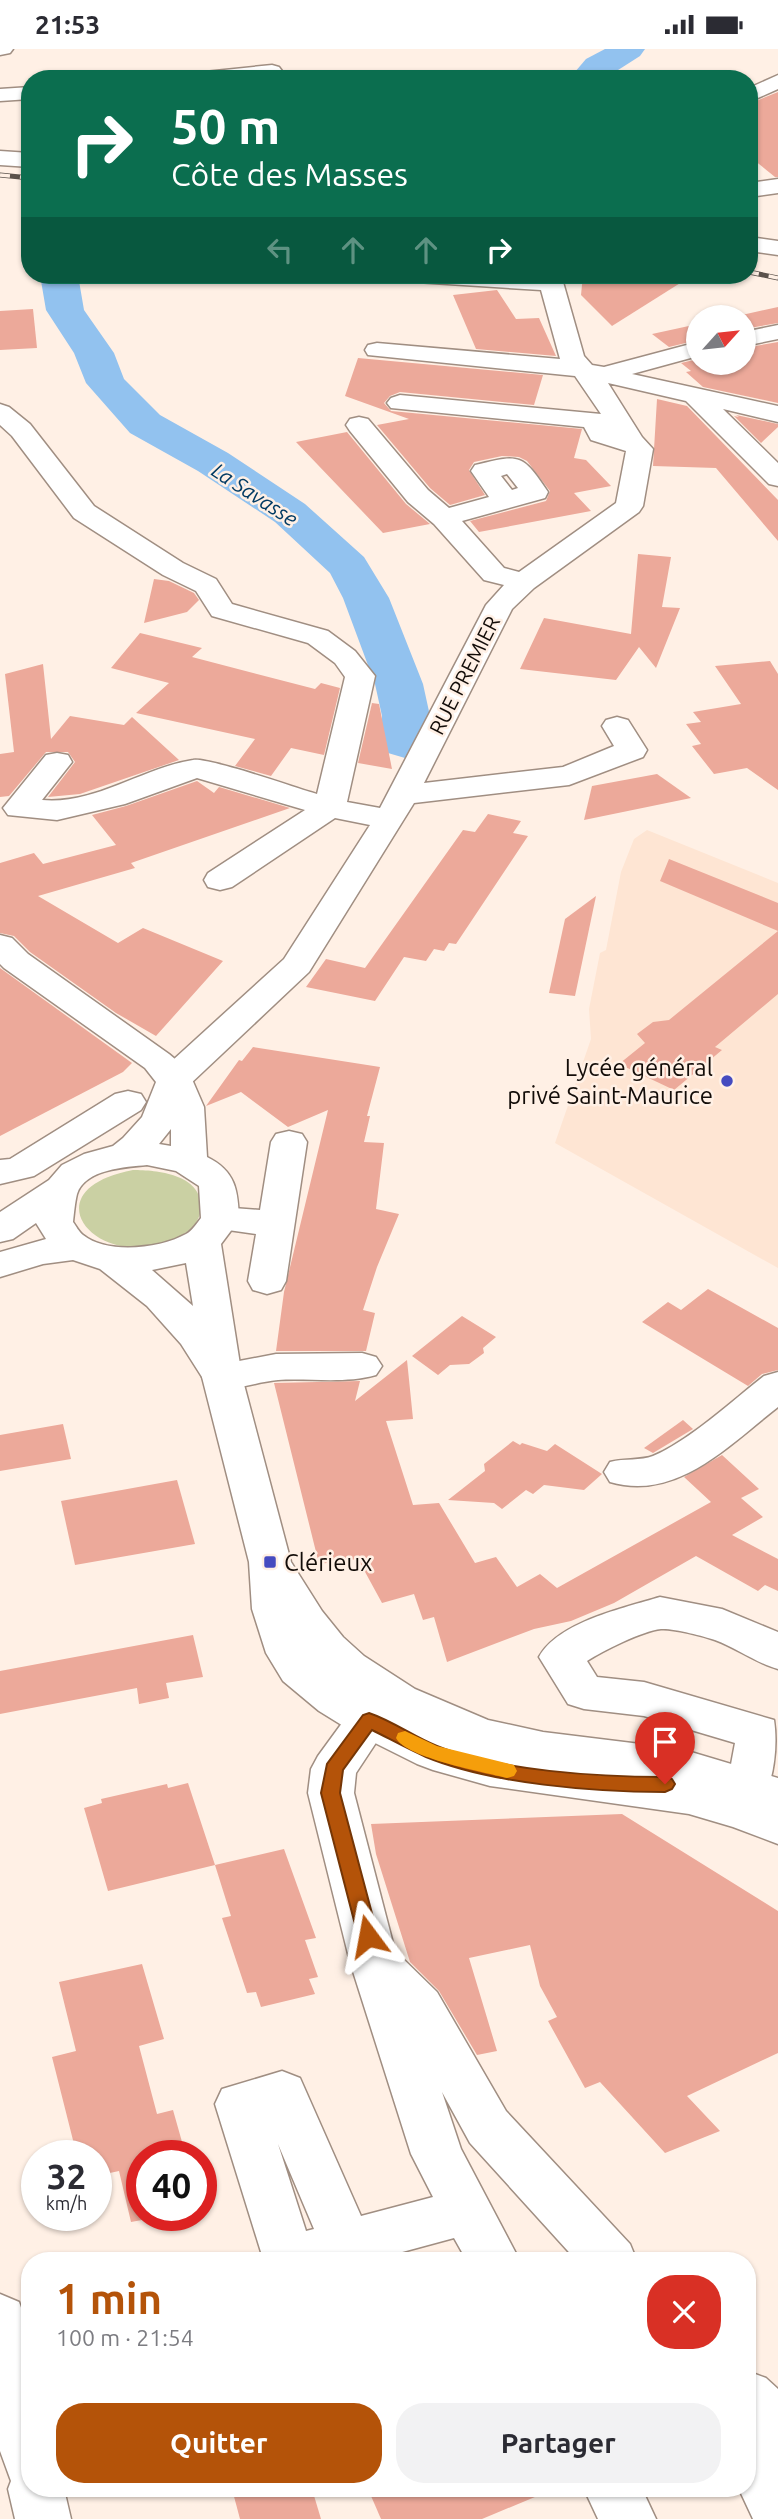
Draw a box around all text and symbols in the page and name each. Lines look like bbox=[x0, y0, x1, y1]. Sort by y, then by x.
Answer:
text: 21:53 bbox=[35, 10, 100, 39]
icon: right bbox=[56, 98, 147, 189]
text: 50 m bbox=[171, 98, 280, 153]
text: Côte des Masses bbox=[171, 156, 408, 192]
icon: left bbox=[261, 231, 299, 269]
icon: ahead bbox=[334, 231, 372, 269]
icon: ahead bbox=[407, 231, 445, 269]
icon: right bbox=[480, 231, 518, 269]
north arrow bbox=[686, 305, 756, 375]
map controls bbox=[686, 305, 756, 375]
water label: La Savasse bbox=[208, 457, 303, 531]
street label: RUE PREMIER bbox=[424, 612, 504, 738]
place label: Lycée général privé Saint-Maurice bbox=[507, 1054, 713, 1109]
marker: Lycée général privé Saint-Maurice bbox=[719, 1073, 735, 1089]
place label: Clérieux bbox=[284, 1549, 372, 1576]
marker: Clérieux bbox=[262, 1554, 278, 1570]
pin bbox=[635, 1712, 695, 1784]
icon: arrive bbox=[646, 1723, 684, 1761]
position arrow bbox=[331, 1899, 405, 1973]
speed limit sign: 40 bbox=[126, 2140, 217, 2231]
text: 32 bbox=[47, 2156, 86, 2196]
text: km/h bbox=[46, 2193, 87, 2213]
text: 1 min bbox=[56, 2275, 162, 2322]
button: close bbox=[647, 2275, 721, 2349]
text: 100 m · 21:54 bbox=[56, 2325, 194, 2350]
button: Quitter bbox=[56, 2403, 382, 2483]
button: Partager bbox=[396, 2403, 721, 2483]

